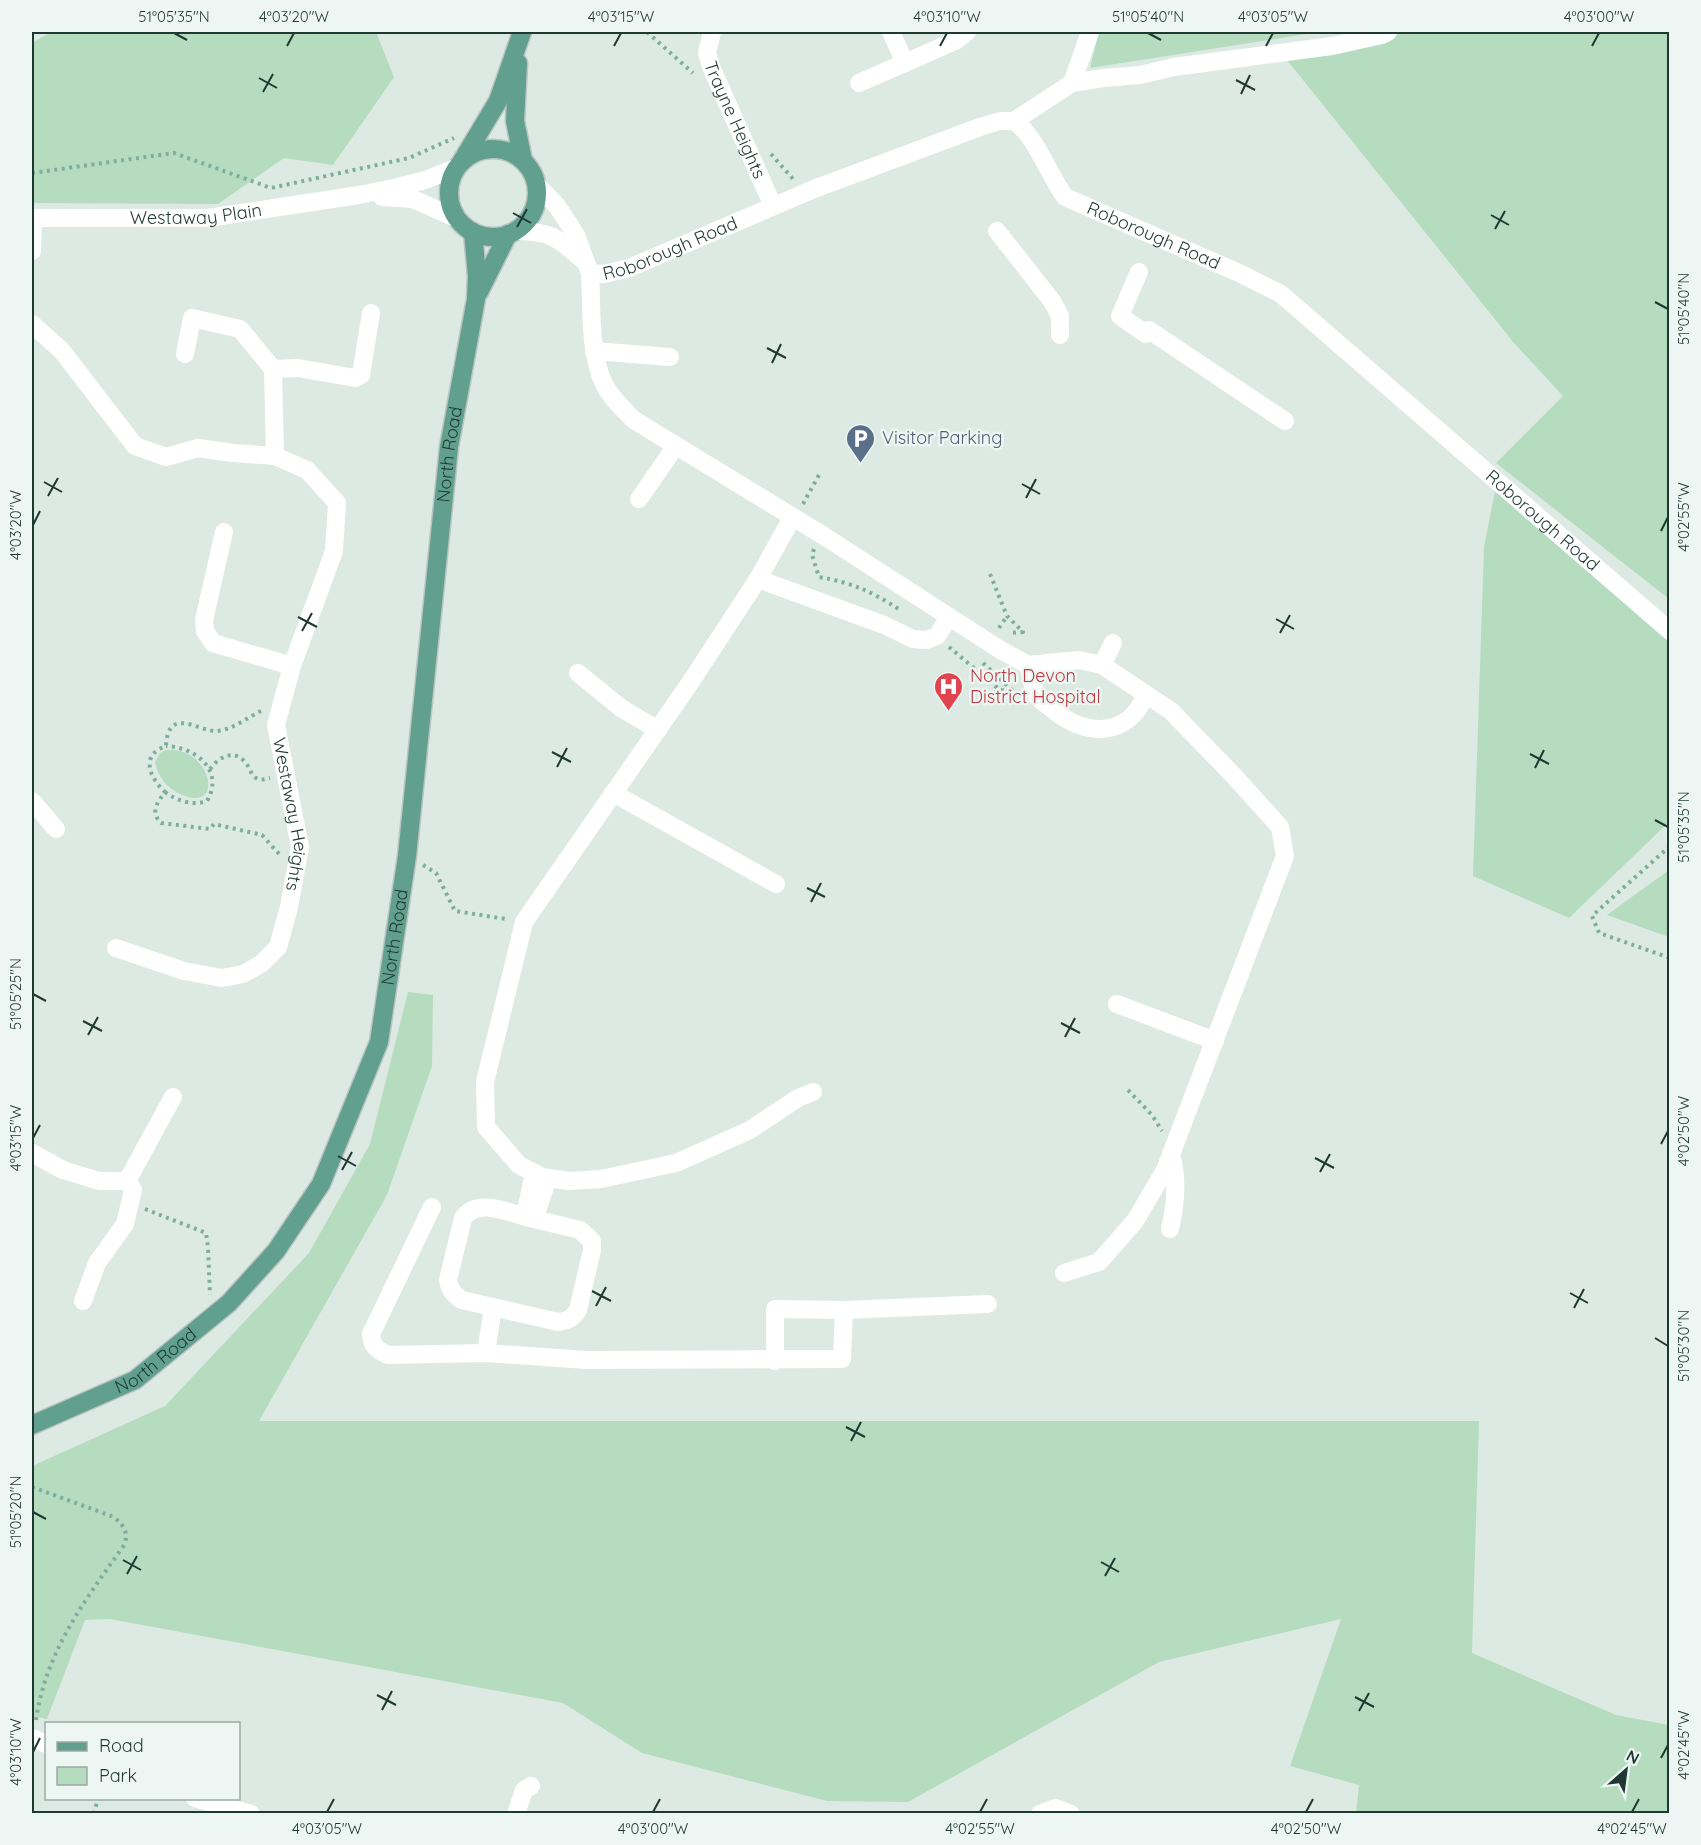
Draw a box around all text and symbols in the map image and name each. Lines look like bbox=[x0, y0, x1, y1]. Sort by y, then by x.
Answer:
text: 51°05'35"N bbox=[138, 7, 210, 26]
text: 4°03'20"W bbox=[259, 7, 330, 26]
text: 4°03'15"W bbox=[588, 7, 655, 26]
text: 4°03'10"W bbox=[913, 7, 981, 26]
text: 51°05'40"N bbox=[1112, 7, 1184, 26]
text: 4°03'05"W bbox=[1238, 7, 1308, 26]
text: 4°03'00"W bbox=[1564, 7, 1635, 26]
street label: Trayne Heights bbox=[699, 58, 771, 182]
street label: Roborough Road bbox=[1084, 196, 1224, 274]
street label: Westaway Plain bbox=[130, 198, 263, 229]
street label: Roborough Road bbox=[600, 211, 741, 285]
text: 51°05'40"N bbox=[1674, 273, 1693, 345]
street label: North Road bbox=[431, 404, 467, 504]
parking icon: Visitor Parking bbox=[845, 422, 877, 464]
place label: Visitor Parking bbox=[882, 426, 1002, 449]
street label: Roborough Road bbox=[1481, 465, 1604, 576]
text: 4°02'55"W bbox=[1674, 482, 1693, 552]
text: 4°03'20"W bbox=[6, 489, 25, 560]
place label: North Devon District Hospital bbox=[970, 664, 1101, 708]
hospital icon: North Devon District Hospital bbox=[933, 670, 965, 712]
street label: Westaway Heights bbox=[268, 736, 313, 893]
text: 51°05'35"N bbox=[1674, 791, 1693, 863]
street label: North Road bbox=[376, 888, 413, 987]
text: 51°05'25"N bbox=[6, 958, 25, 1030]
text: 4°02'50"W bbox=[1674, 1095, 1693, 1166]
text: 4°03'15"W bbox=[6, 1104, 25, 1171]
text: 51°05'30"N bbox=[1674, 1310, 1693, 1382]
street label: North Road bbox=[111, 1323, 201, 1398]
text: 51°05'20"N bbox=[6, 1476, 25, 1548]
text: 4°02'45"W bbox=[1674, 1710, 1693, 1780]
text: 4°03'10"W bbox=[6, 1718, 25, 1786]
legend bbox=[45, 1722, 240, 1800]
text: Road bbox=[99, 1734, 144, 1757]
north arrow bbox=[1596, 1740, 1656, 1800]
text: N bbox=[1623, 1745, 1643, 1768]
text: Park bbox=[99, 1764, 137, 1787]
text: 4°03'05"W bbox=[292, 1819, 362, 1838]
text: 4°03'00"W bbox=[618, 1819, 689, 1838]
text: 4°02'55"W bbox=[945, 1819, 1015, 1838]
text: 4°02'50"W bbox=[1271, 1819, 1342, 1838]
text: 4°02'45"W bbox=[1597, 1819, 1667, 1838]

